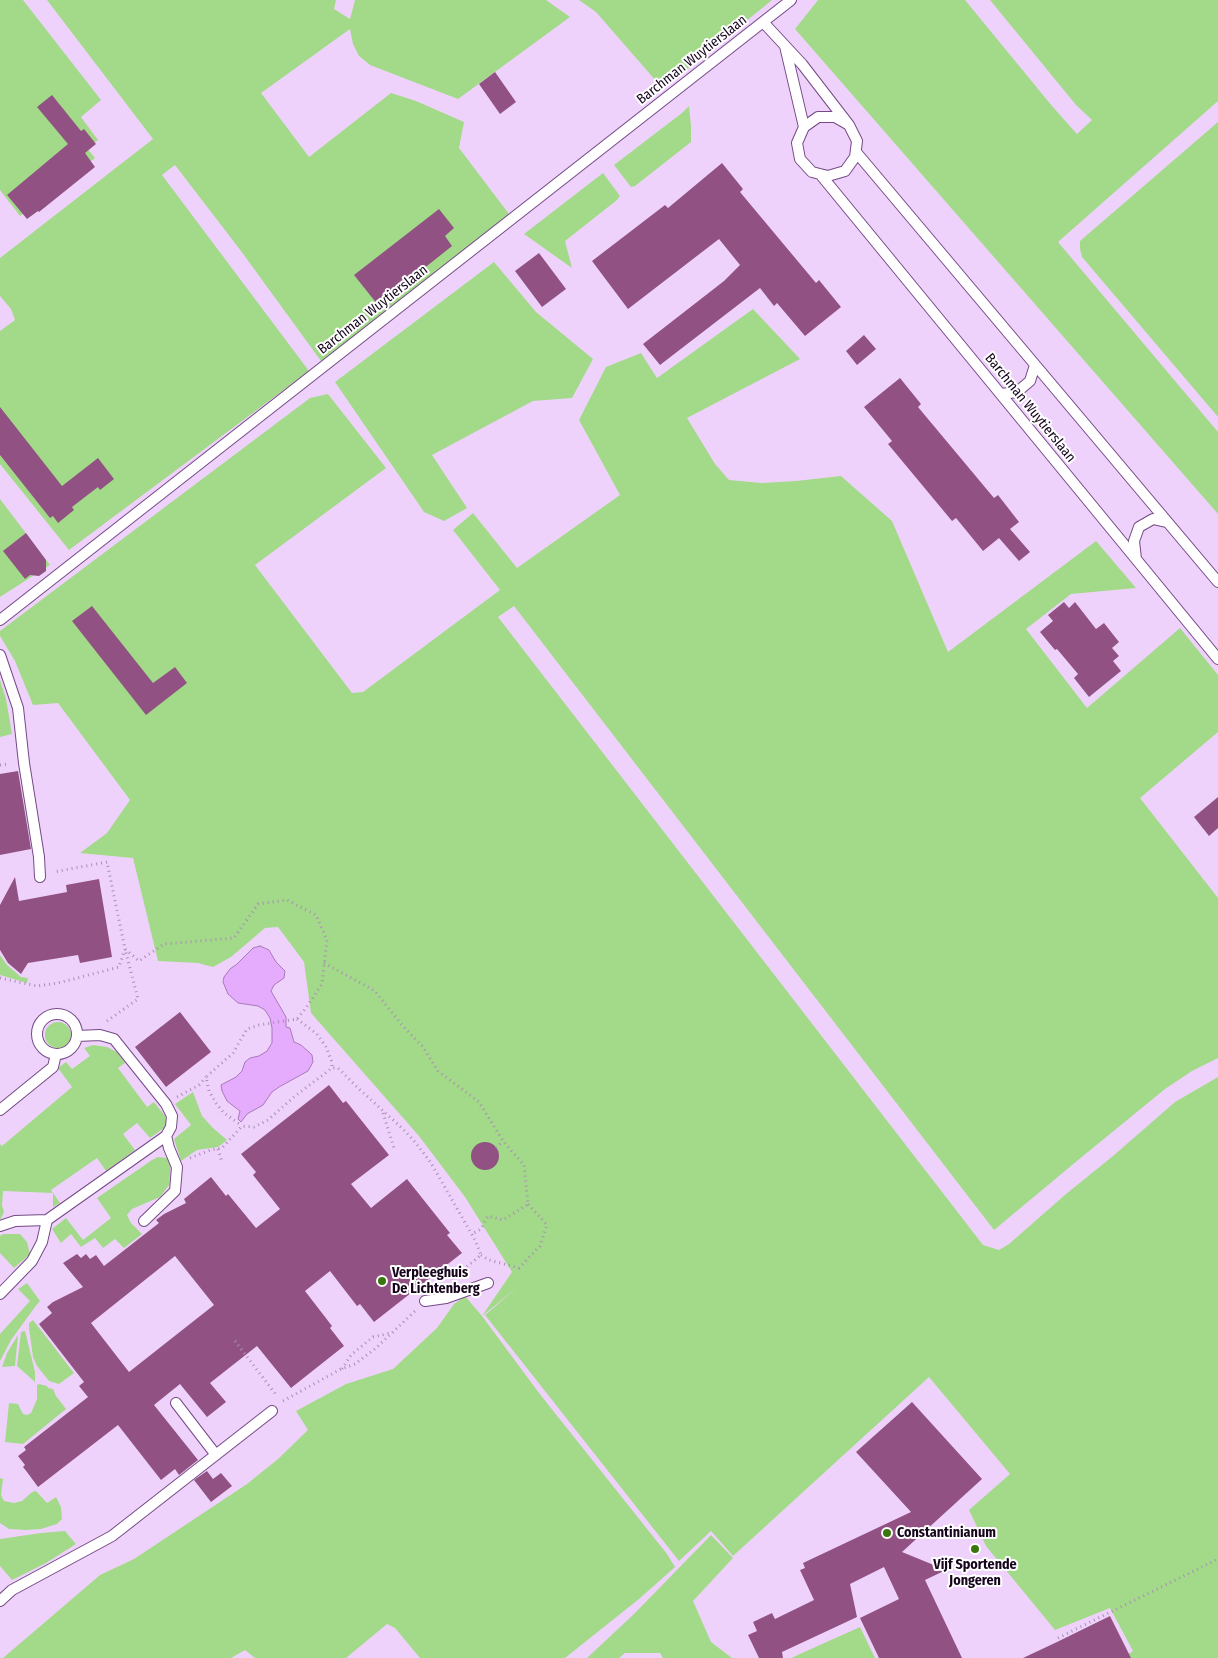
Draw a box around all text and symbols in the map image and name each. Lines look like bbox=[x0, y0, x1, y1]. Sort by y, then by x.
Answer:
street label: Barchman Wuytierslaan bbox=[634, 12, 750, 108]
street label: Barchman Wuytierslaan bbox=[315, 262, 431, 358]
street label: Barchman Wuytierslaan bbox=[981, 350, 1079, 466]
place label: Verpleeghuis De Lichtenberg bbox=[392, 1265, 480, 1298]
marker: Verpleeghuis De Lichtenberg bbox=[376, 1275, 388, 1287]
place label: Constantinianum bbox=[897, 1525, 996, 1541]
marker: Constantinianum bbox=[881, 1527, 893, 1539]
marker: Vijf Sportende Jongeren bbox=[969, 1543, 981, 1555]
place label: Vijf Sportende Jongeren bbox=[933, 1557, 1017, 1590]

